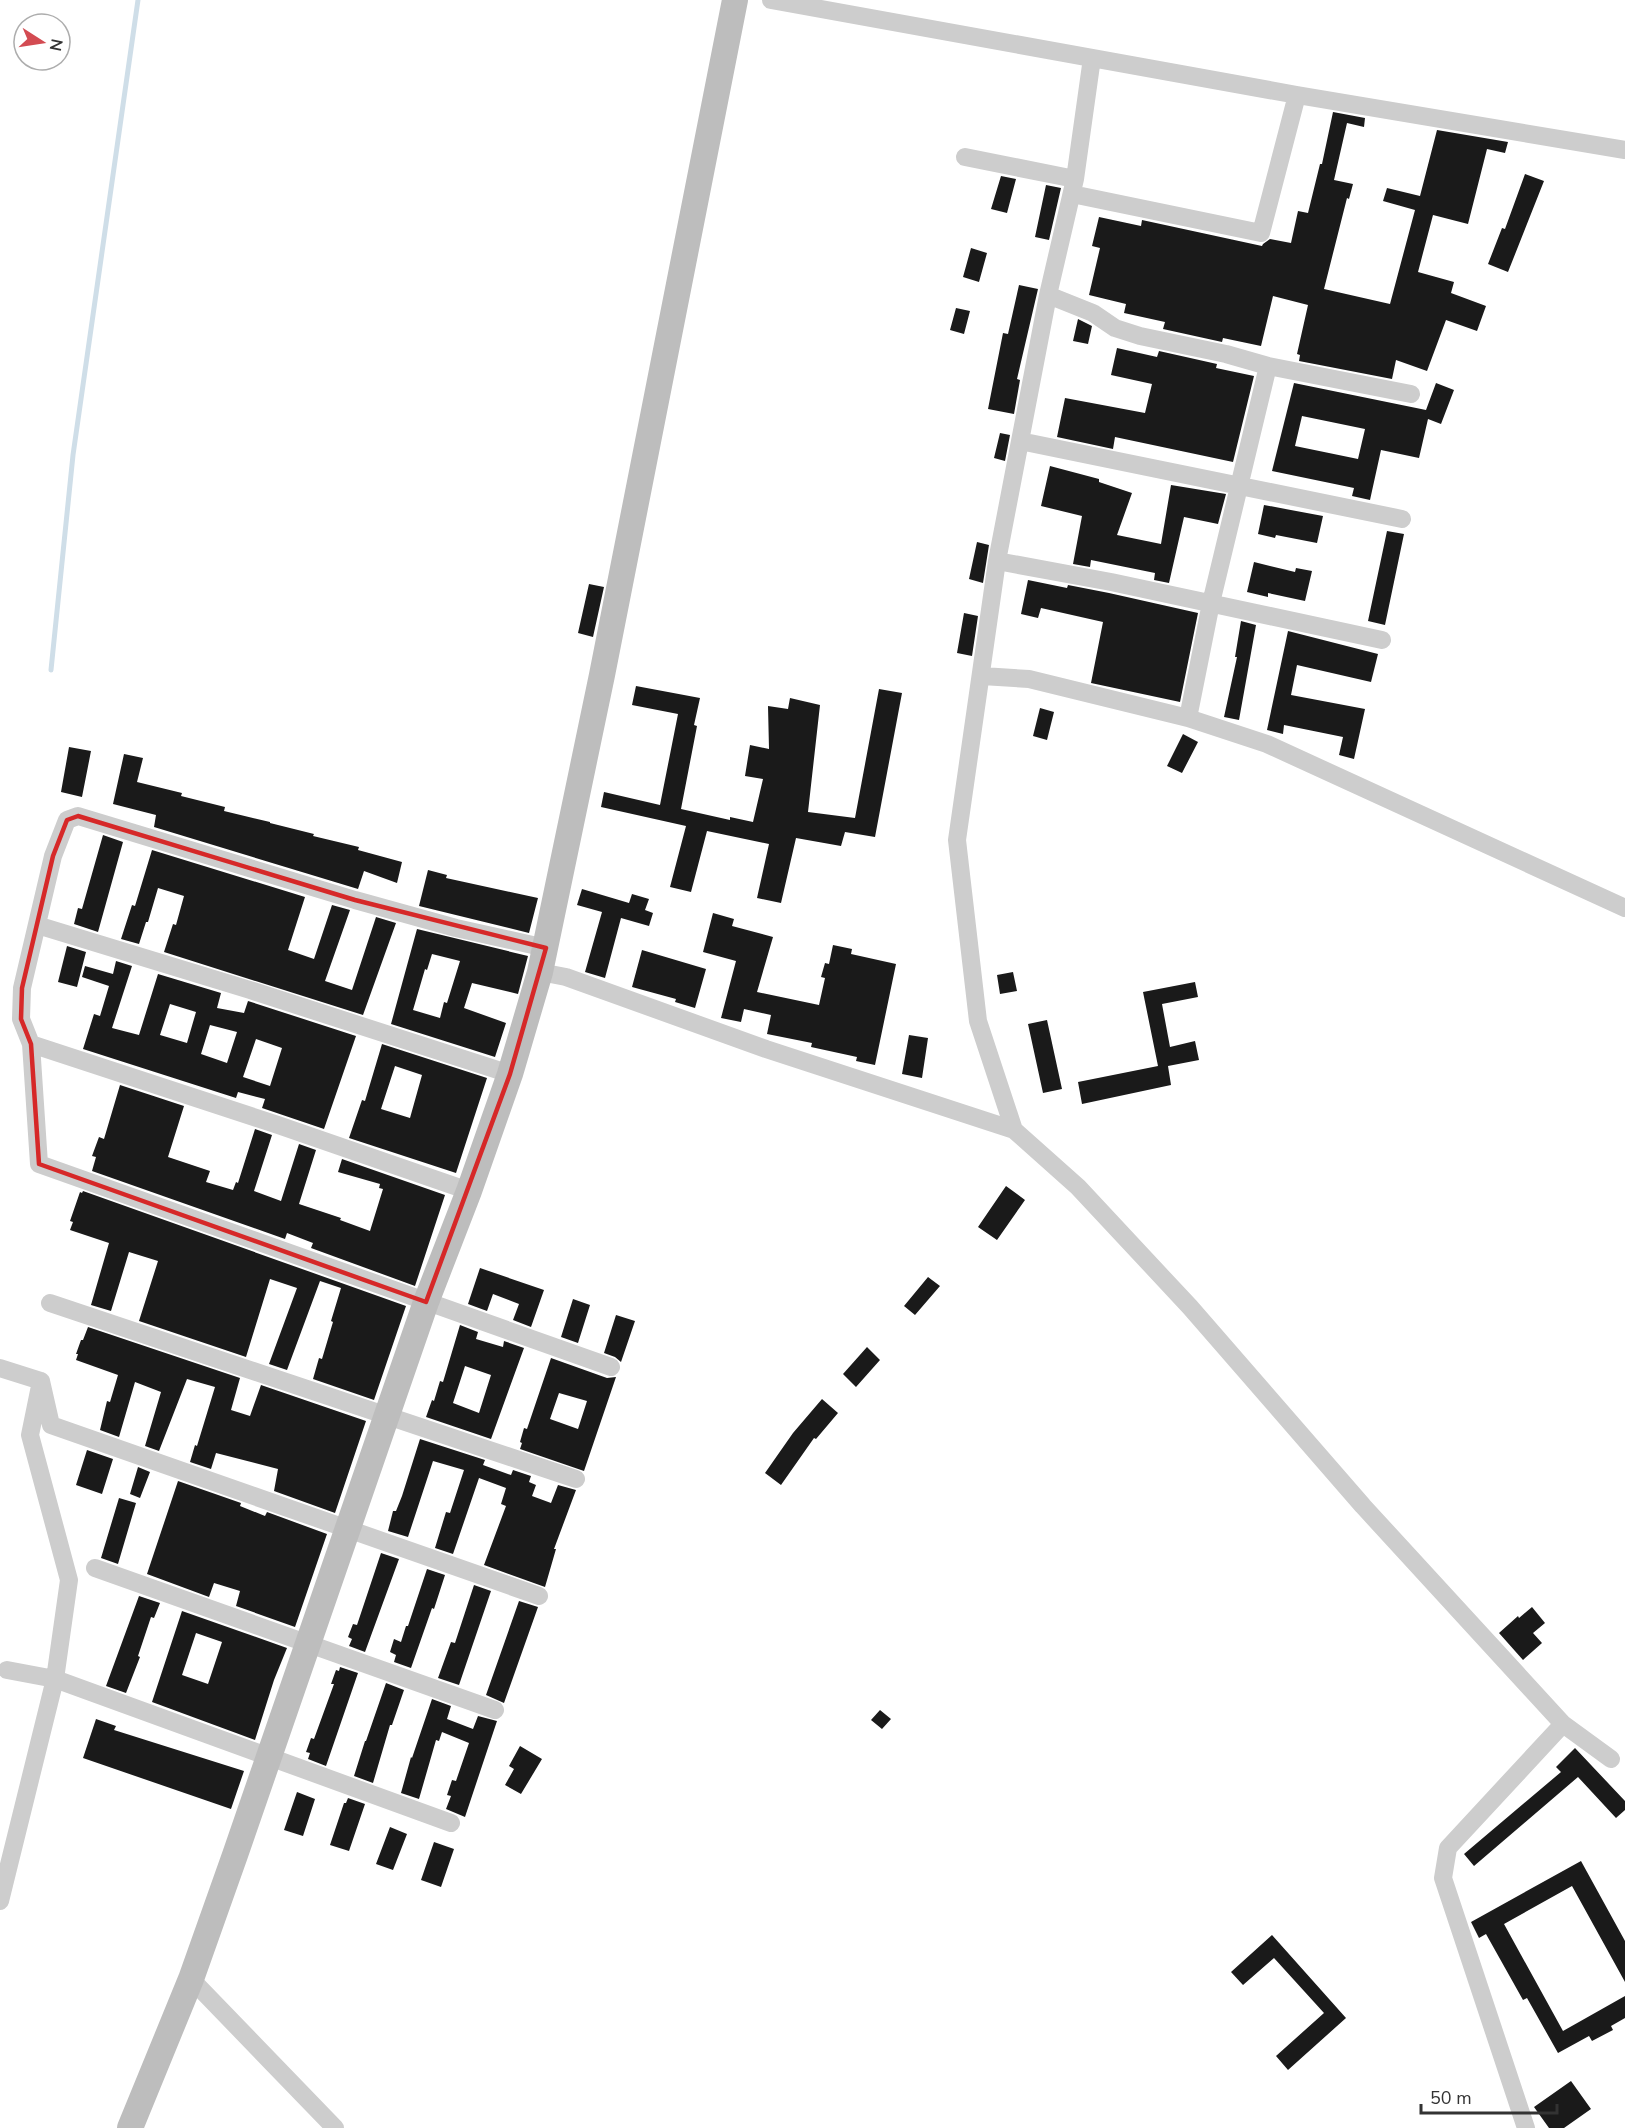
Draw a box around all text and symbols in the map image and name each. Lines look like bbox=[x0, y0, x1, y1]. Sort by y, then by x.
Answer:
north arrow bbox=[12, 12, 72, 72]
text: N bbox=[44, 37, 68, 53]
scale bar bbox=[1421, 2077, 1558, 2115]
text: 50 m bbox=[1430, 2086, 1472, 2110]

